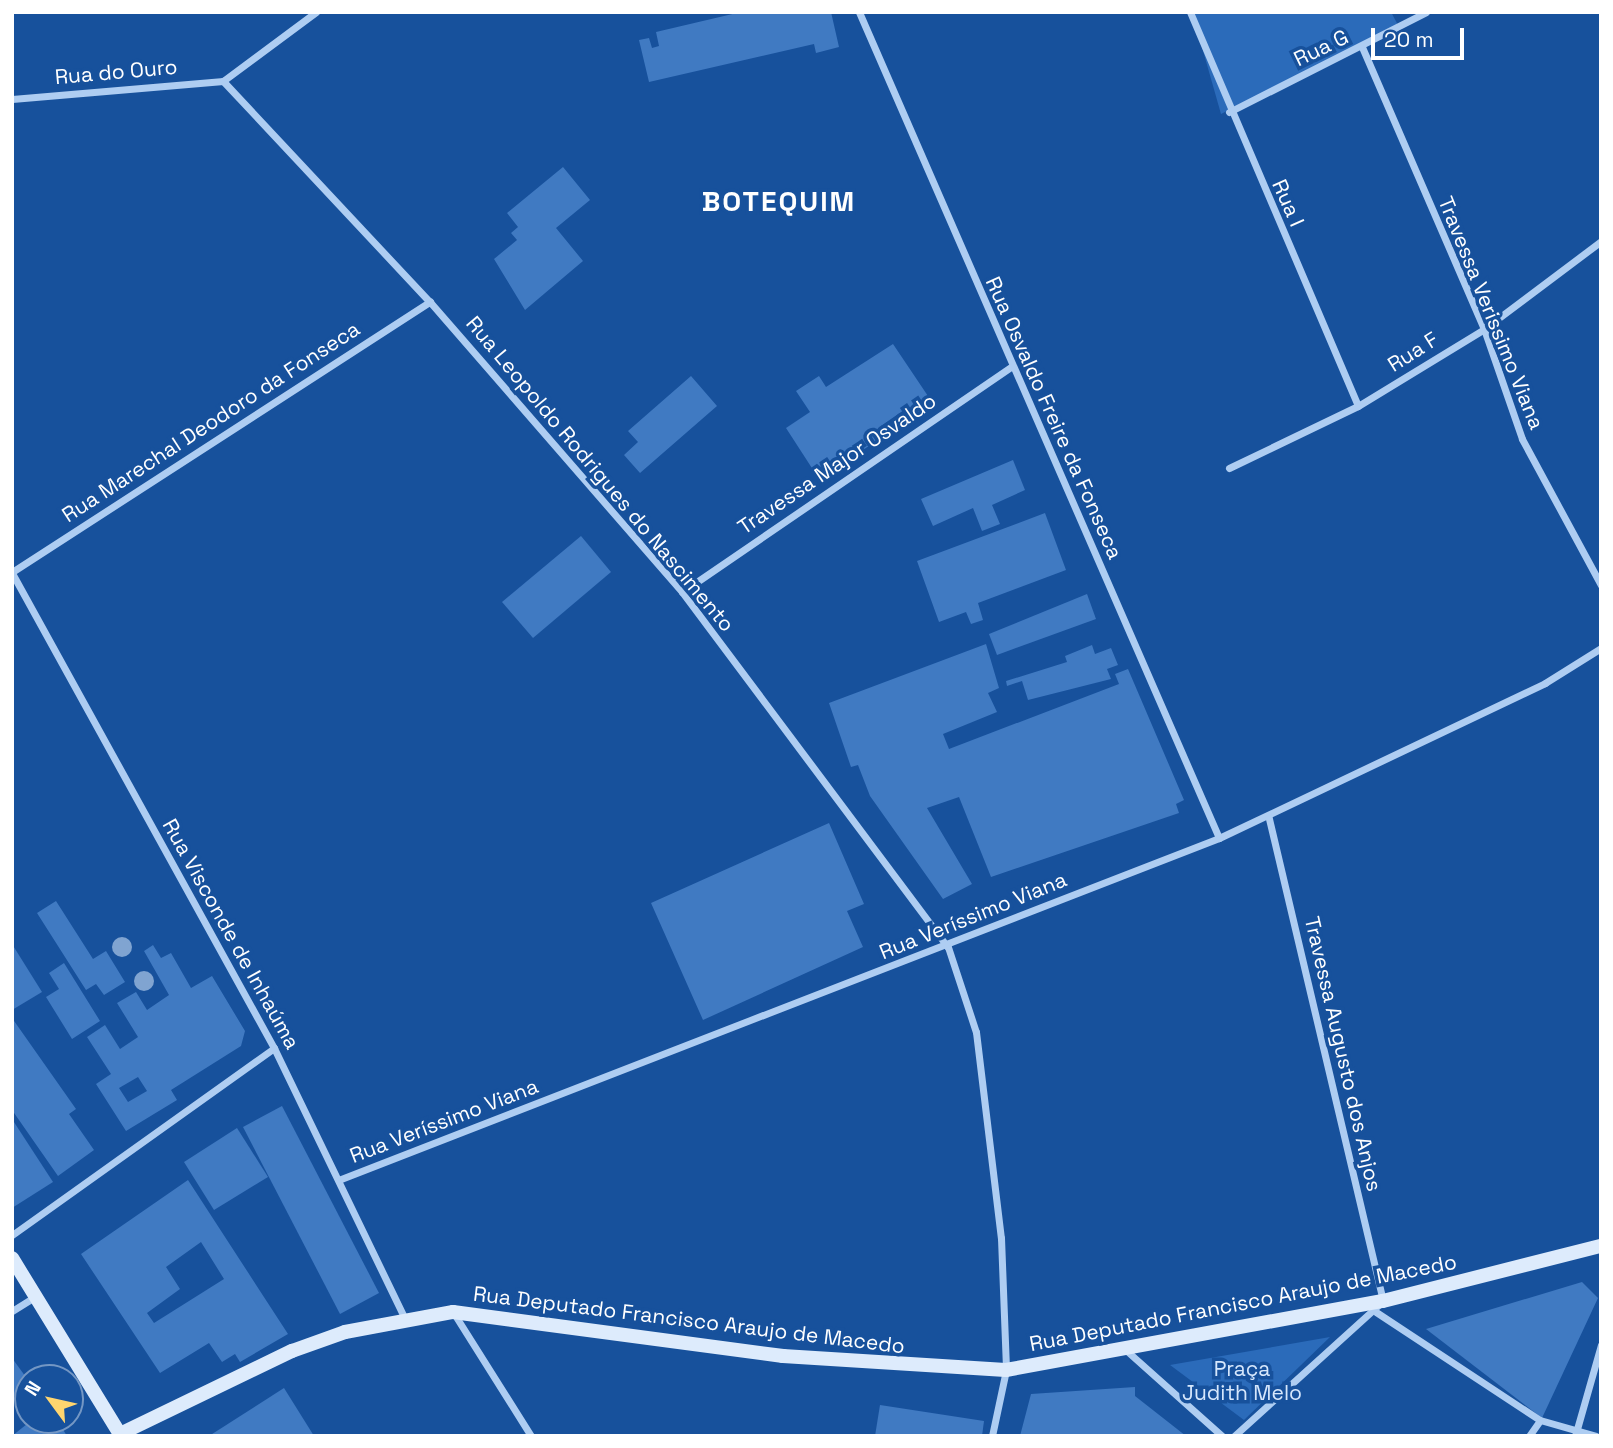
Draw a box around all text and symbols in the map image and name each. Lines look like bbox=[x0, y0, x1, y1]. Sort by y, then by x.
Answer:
scale bar bbox=[1375, 14, 1468, 58]
street label: Rua G bbox=[1290, 24, 1352, 72]
text: 20 m bbox=[1384, 26, 1434, 53]
street label: Rua do Ouro bbox=[54, 54, 178, 90]
street label: Rua I bbox=[1267, 176, 1309, 230]
district label: BOTEQUIM bbox=[703, 184, 855, 218]
street label: Travessa Verissimo Viana bbox=[1433, 193, 1549, 433]
street label: Rua Osvaldo Freire da Fonseca bbox=[980, 273, 1128, 563]
street label: Rua Leopoldo Rodrigues do Nascimento bbox=[461, 311, 739, 637]
street label: Rua Marechal Deodoro da Fonseca bbox=[57, 316, 365, 528]
street label: Rua F bbox=[1383, 327, 1443, 377]
street label: Travessa Major Osvaldo bbox=[733, 388, 941, 540]
street label: Rua Visconde de Inhaúma bbox=[157, 814, 305, 1054]
street label: Rua Veríssimo Viana bbox=[875, 867, 1071, 965]
street label: Travessa Augusto dos Anjos bbox=[1299, 914, 1387, 1194]
street label: Rua Veríssimo Viana bbox=[346, 1073, 542, 1169]
street label: Rua Deputado Francisco Araujo de Macedo bbox=[1027, 1249, 1459, 1357]
street label: Rua Deputado Francisco Araujo de Macedo bbox=[472, 1281, 906, 1359]
park label: Praça Judith Melo bbox=[1182, 1356, 1302, 1406]
north arrow bbox=[14, 1364, 84, 1434]
text: N bbox=[19, 1376, 47, 1401]

